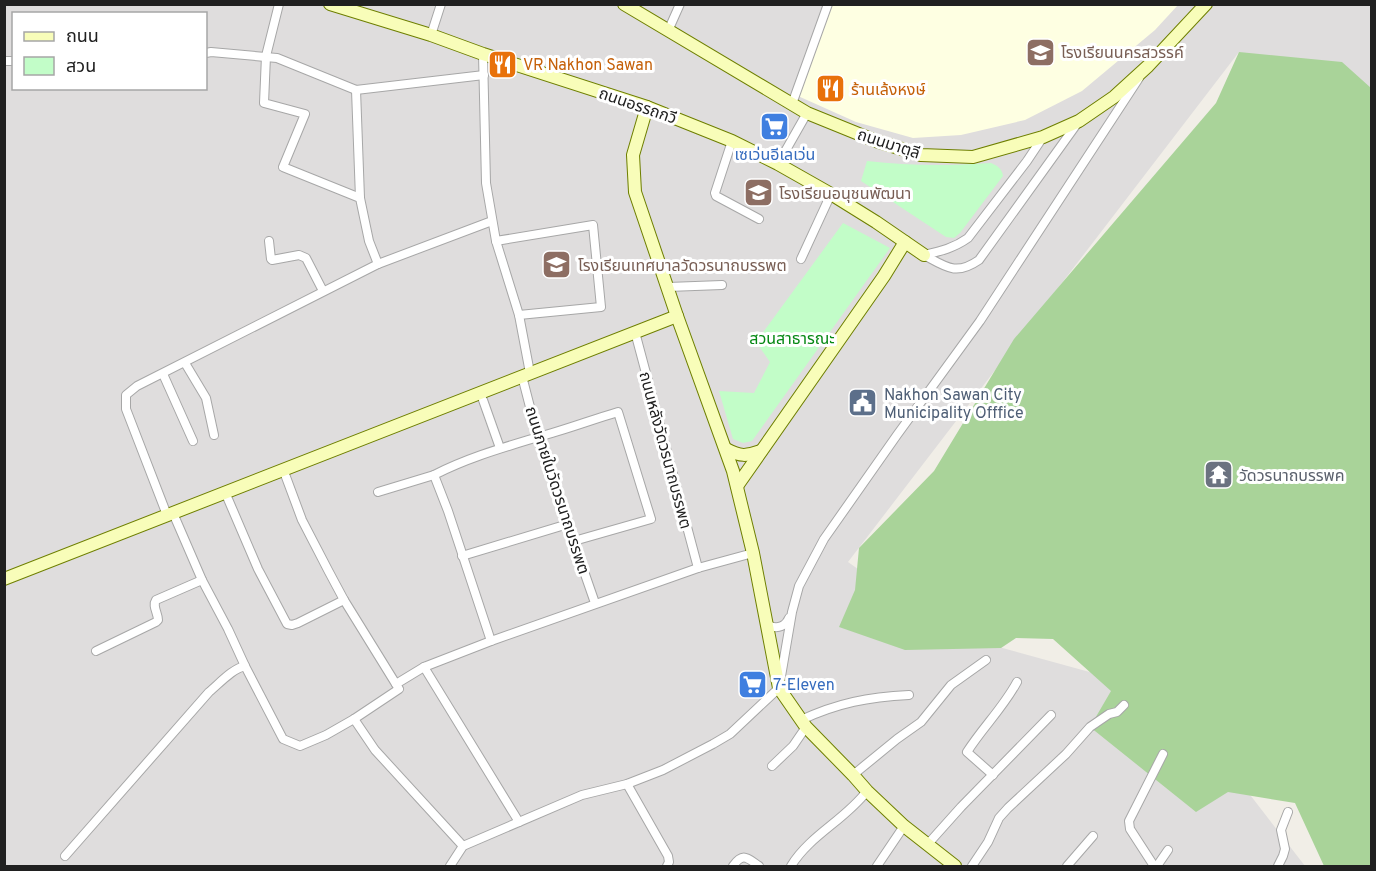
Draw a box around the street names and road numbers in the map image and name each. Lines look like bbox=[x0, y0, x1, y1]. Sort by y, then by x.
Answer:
street label: ถนนอรรถกวี bbox=[596, 84, 679, 130]
street label: ถนนมาตุลี bbox=[854, 125, 922, 164]
street label: ถนนหลังวัดวรนาถบรรพต bbox=[633, 370, 695, 531]
street label: ถนนภายในวัดวรนาถบรรพต bbox=[520, 404, 593, 577]

